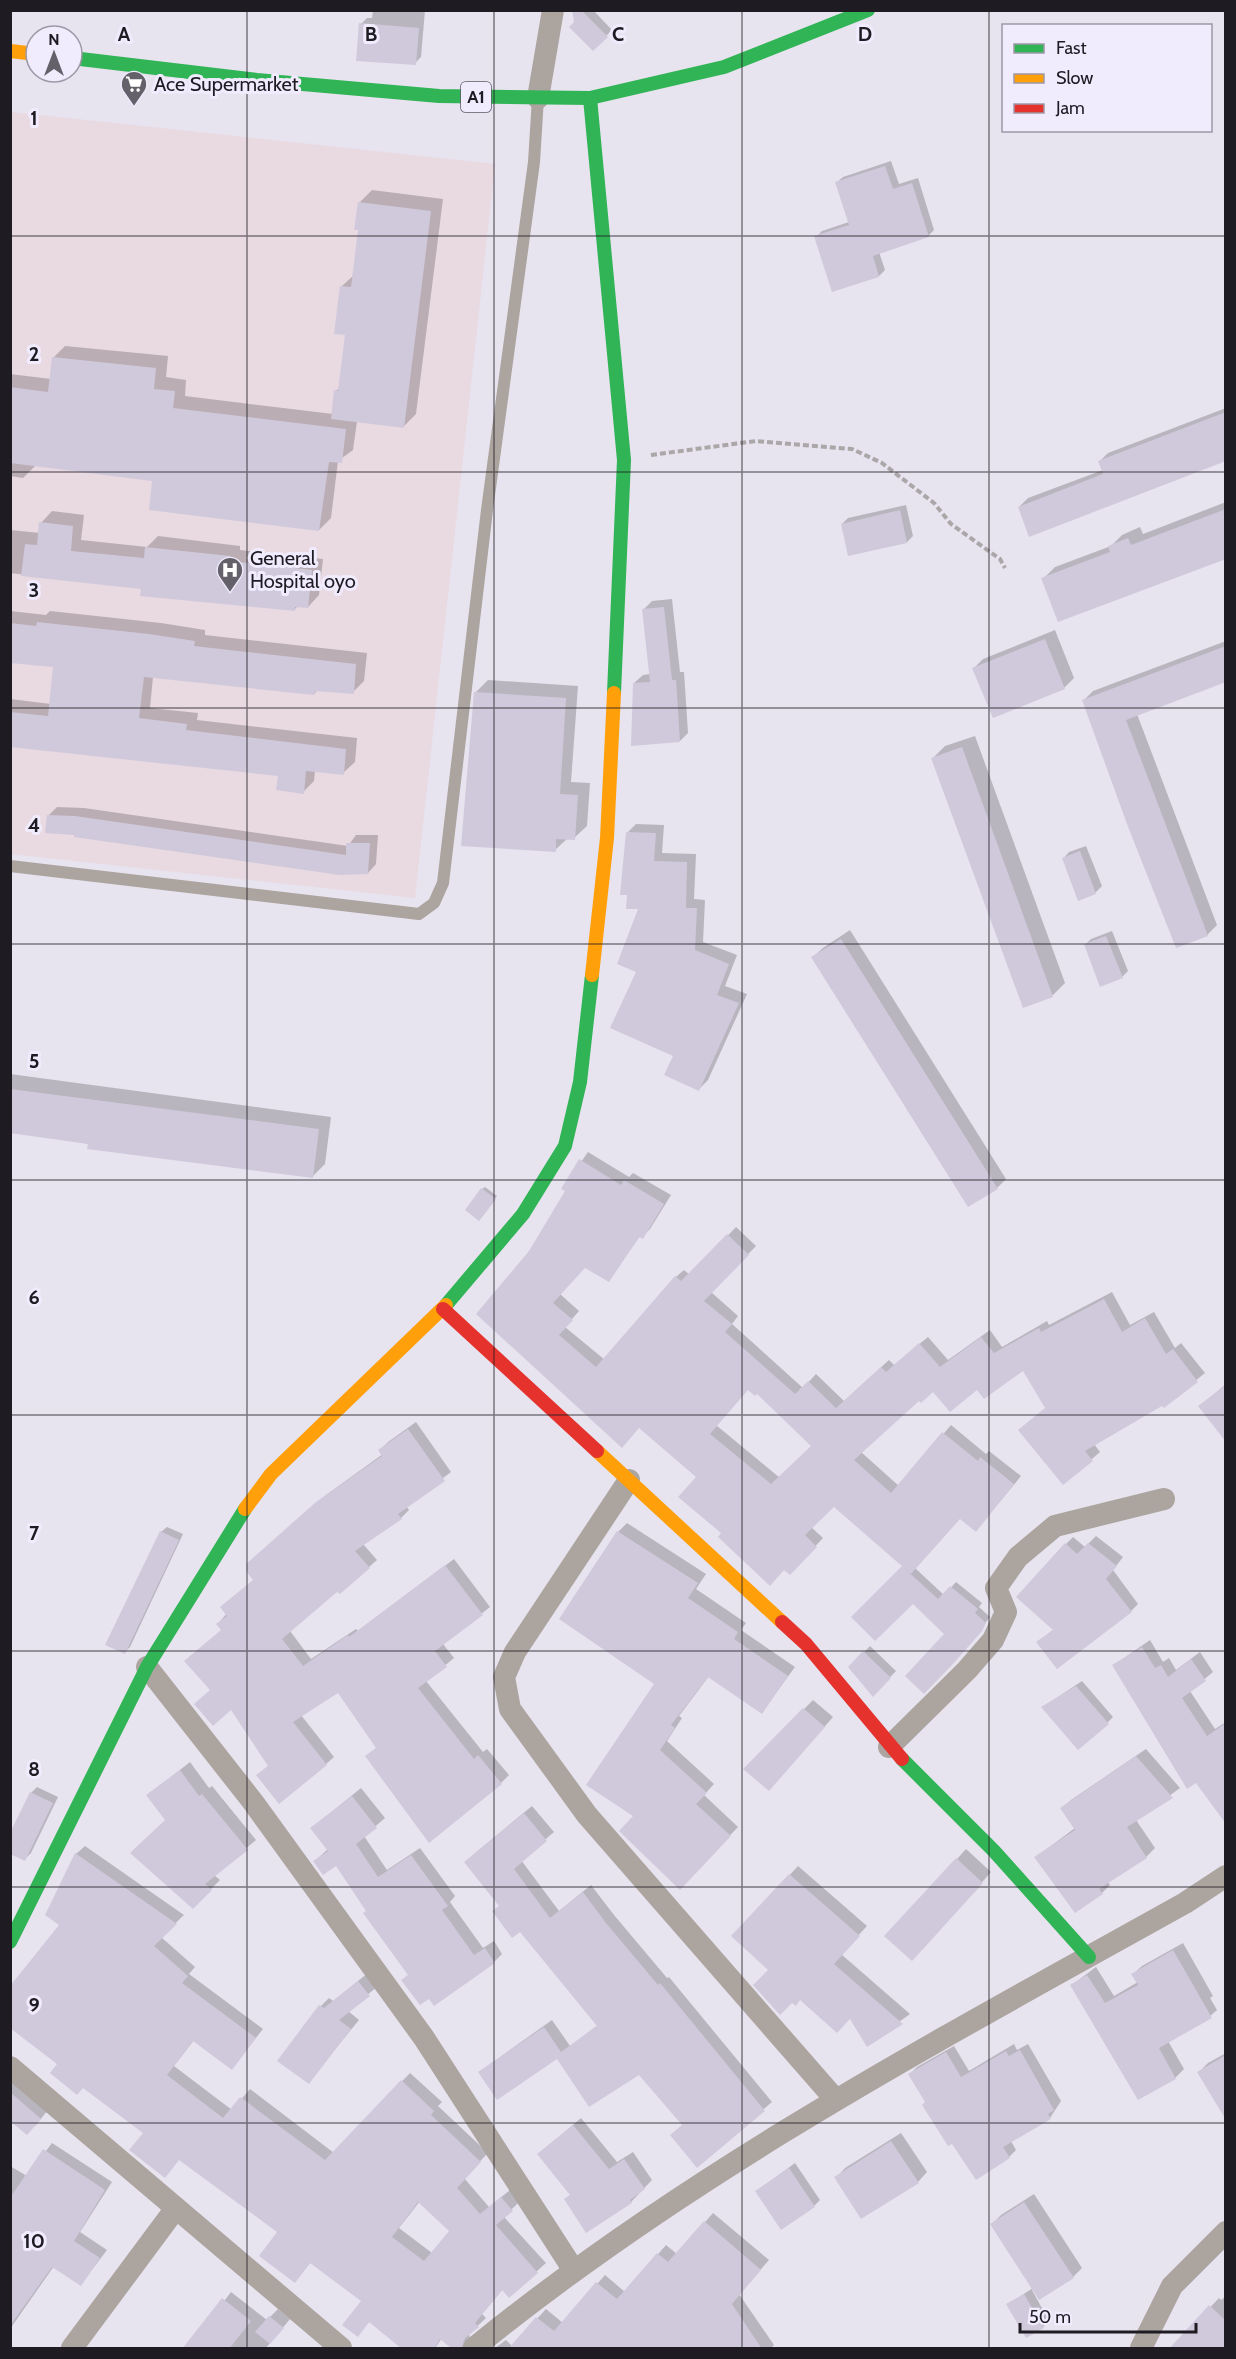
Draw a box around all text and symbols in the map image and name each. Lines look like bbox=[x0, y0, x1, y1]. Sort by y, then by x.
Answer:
text: A bbox=[118, 22, 131, 46]
text: B bbox=[365, 22, 377, 46]
text: C bbox=[612, 22, 624, 46]
text: D bbox=[858, 22, 872, 46]
north arrow bbox=[24, 24, 84, 84]
legend bbox=[1002, 24, 1212, 132]
text: N bbox=[48, 30, 60, 49]
text: Fast bbox=[1056, 37, 1087, 59]
text: Slow bbox=[1056, 67, 1093, 89]
supermarket icon: Ace Supermarket bbox=[119, 69, 149, 107]
place label: Ace Supermarket bbox=[154, 72, 299, 96]
road number: A1 bbox=[461, 82, 491, 112]
text: Jam bbox=[1055, 97, 1085, 119]
text: 1 bbox=[30, 106, 38, 130]
text: 2 bbox=[29, 342, 39, 366]
place label: General Hospital oyo bbox=[250, 546, 356, 593]
hospital icon: General Hospital oyo bbox=[215, 555, 245, 593]
text: 3 bbox=[29, 578, 39, 602]
text: 4 bbox=[28, 813, 40, 837]
text: 5 bbox=[29, 1049, 39, 1073]
text: 6 bbox=[28, 1285, 40, 1309]
text: 7 bbox=[29, 1521, 40, 1545]
text: 8 bbox=[28, 1757, 40, 1781]
text: 9 bbox=[28, 1993, 40, 2017]
text: 10 bbox=[23, 2229, 45, 2253]
scale bar bbox=[1020, 2296, 1196, 2334]
text: 50 m bbox=[1029, 2306, 1071, 2328]

